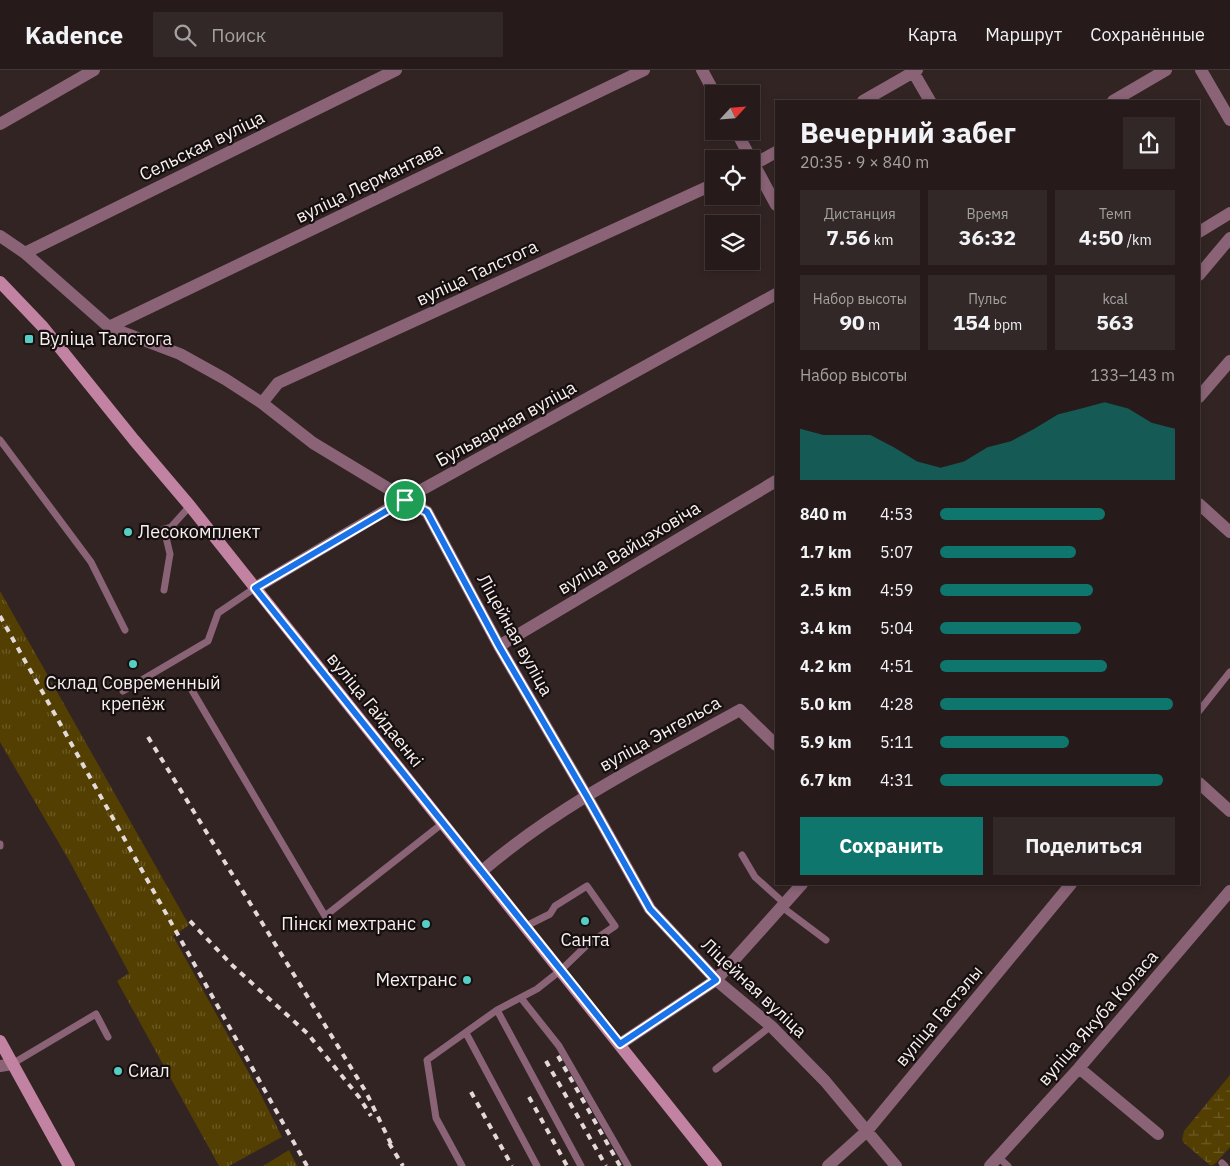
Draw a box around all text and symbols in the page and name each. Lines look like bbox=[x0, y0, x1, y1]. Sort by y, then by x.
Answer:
search box bbox=[153, 12, 503, 57]
text: Kadence bbox=[25, 19, 123, 51]
icon: search bbox=[171, 21, 199, 49]
text: Поиск bbox=[211, 23, 266, 47]
text: Карта bbox=[908, 23, 957, 46]
text: Маршрут bbox=[985, 23, 1062, 46]
text: Сохранённые bbox=[1090, 23, 1205, 46]
north arrow bbox=[705, 85, 760, 140]
map controls bbox=[705, 85, 760, 270]
street label: Сельская вуліца bbox=[135, 105, 269, 186]
text: Вечерний забег bbox=[800, 114, 1016, 151]
button: share bbox=[1123, 117, 1175, 169]
street label: вуліца Лермантава bbox=[292, 137, 446, 228]
button: locate bbox=[705, 150, 760, 205]
text: 20:35 · 9 × 840 m bbox=[800, 152, 929, 172]
text: Дистанция bbox=[824, 205, 896, 223]
text: Время bbox=[966, 205, 1009, 223]
text: Темп bbox=[1099, 205, 1131, 223]
button: layers bbox=[705, 215, 760, 270]
text: 7.56 bbox=[826, 223, 871, 251]
text: 36:32 bbox=[959, 223, 1016, 251]
text: 4:50 bbox=[1079, 223, 1123, 251]
text: km bbox=[871, 231, 893, 249]
text: /km bbox=[1123, 231, 1152, 249]
street label: вуліца Талстога bbox=[412, 234, 542, 311]
text: Набор высоты bbox=[813, 290, 907, 308]
text: Пульс bbox=[968, 290, 1007, 308]
text: kcal bbox=[1102, 290, 1128, 308]
text: 90 bbox=[839, 308, 865, 336]
text: 154 bbox=[953, 308, 991, 336]
text: 563 bbox=[1096, 308, 1134, 336]
text: m bbox=[865, 316, 880, 334]
text: bpm bbox=[991, 316, 1022, 334]
place label: Вуліца Талстога bbox=[39, 327, 173, 350]
marker: Вуліца Талстога bbox=[23, 333, 35, 345]
text: Набор высоты bbox=[800, 365, 907, 385]
text: 133–143 m bbox=[1090, 365, 1175, 385]
street label: Бульварная вуліца bbox=[431, 375, 580, 472]
pin bbox=[384, 479, 426, 521]
icon: arrive bbox=[391, 486, 419, 514]
street label: вуліца Вайцэховіча bbox=[553, 496, 705, 599]
text: 840 m bbox=[800, 504, 847, 524]
text: 4:53 bbox=[880, 504, 913, 524]
place label: Лесокомплект bbox=[138, 520, 261, 543]
marker: Лесокомплект bbox=[122, 526, 134, 538]
text: 1.7 km bbox=[800, 542, 851, 562]
text: 5:07 bbox=[880, 542, 913, 562]
street label: Ліцейная вуліца bbox=[472, 570, 559, 700]
text: 2.5 km bbox=[800, 580, 851, 600]
text: 4:59 bbox=[880, 580, 913, 600]
text: 3.4 km bbox=[800, 618, 851, 638]
text: 5:04 bbox=[880, 618, 913, 638]
street label: вуліца Гайдаенкі bbox=[322, 648, 429, 772]
text: 4.2 km bbox=[800, 656, 851, 676]
text: 4:51 bbox=[880, 656, 913, 676]
marker: Склад Современный крепёж bbox=[127, 658, 139, 670]
place label: Склад Современный крепёж bbox=[45, 671, 221, 715]
street label: вуліца Энгельса bbox=[595, 690, 725, 776]
text: 5.0 km bbox=[800, 694, 851, 714]
text: 4:28 bbox=[880, 694, 913, 714]
text: 5.9 km bbox=[800, 732, 851, 752]
text: 5:11 bbox=[880, 732, 913, 752]
text: 6.7 km bbox=[800, 770, 851, 790]
text: 4:31 bbox=[880, 770, 913, 790]
button: Сохранить bbox=[800, 817, 983, 875]
button: Поделиться bbox=[993, 817, 1175, 875]
place label: Пінскі мехтранс bbox=[281, 912, 416, 935]
marker: Санта bbox=[579, 915, 591, 927]
marker: Пінскі мехтранс bbox=[420, 918, 432, 930]
place label: Санта bbox=[560, 928, 610, 951]
street label: Ліцейная вуліца bbox=[697, 933, 812, 1043]
street label: вуліца Якуба Коласа bbox=[1032, 945, 1163, 1090]
street label: вуліца Гастэлы bbox=[890, 960, 988, 1071]
place label: Мехтранс bbox=[375, 968, 457, 991]
marker: Мехтранс bbox=[461, 974, 473, 986]
place label: Сиал bbox=[128, 1059, 170, 1082]
marker: Сиал bbox=[112, 1065, 124, 1077]

